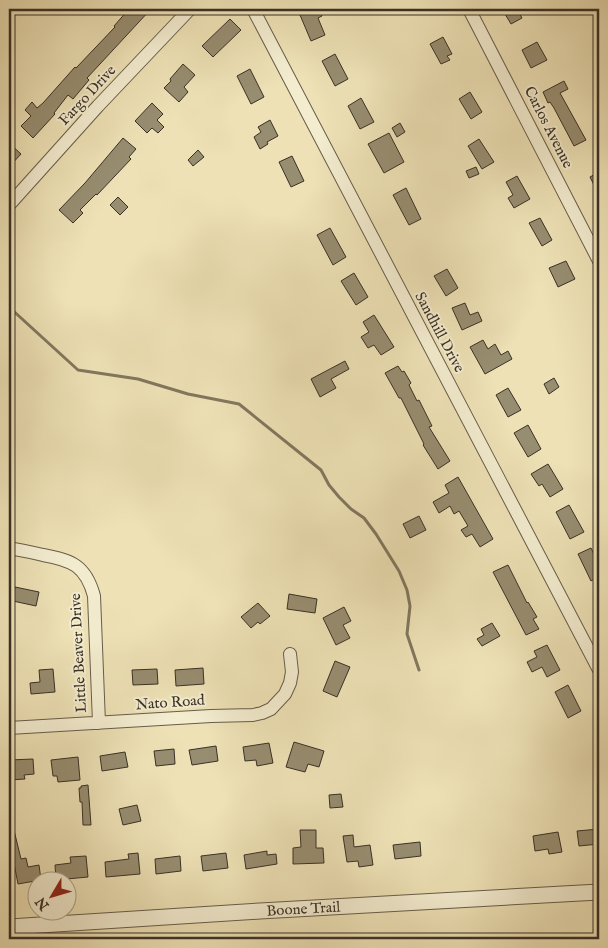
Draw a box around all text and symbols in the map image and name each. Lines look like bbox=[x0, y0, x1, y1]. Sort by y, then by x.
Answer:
street label: Fargo Drive bbox=[55, 61, 120, 129]
street label: Carlos Avenue bbox=[520, 83, 577, 171]
street label: Sandhill Drive bbox=[410, 289, 469, 376]
street label: Little Beaver Drive bbox=[66, 593, 91, 713]
street label: Nato Road bbox=[135, 691, 206, 714]
north arrow bbox=[28, 870, 78, 920]
text: N bbox=[32, 893, 54, 914]
street label: Boone Trail bbox=[266, 897, 342, 921]

